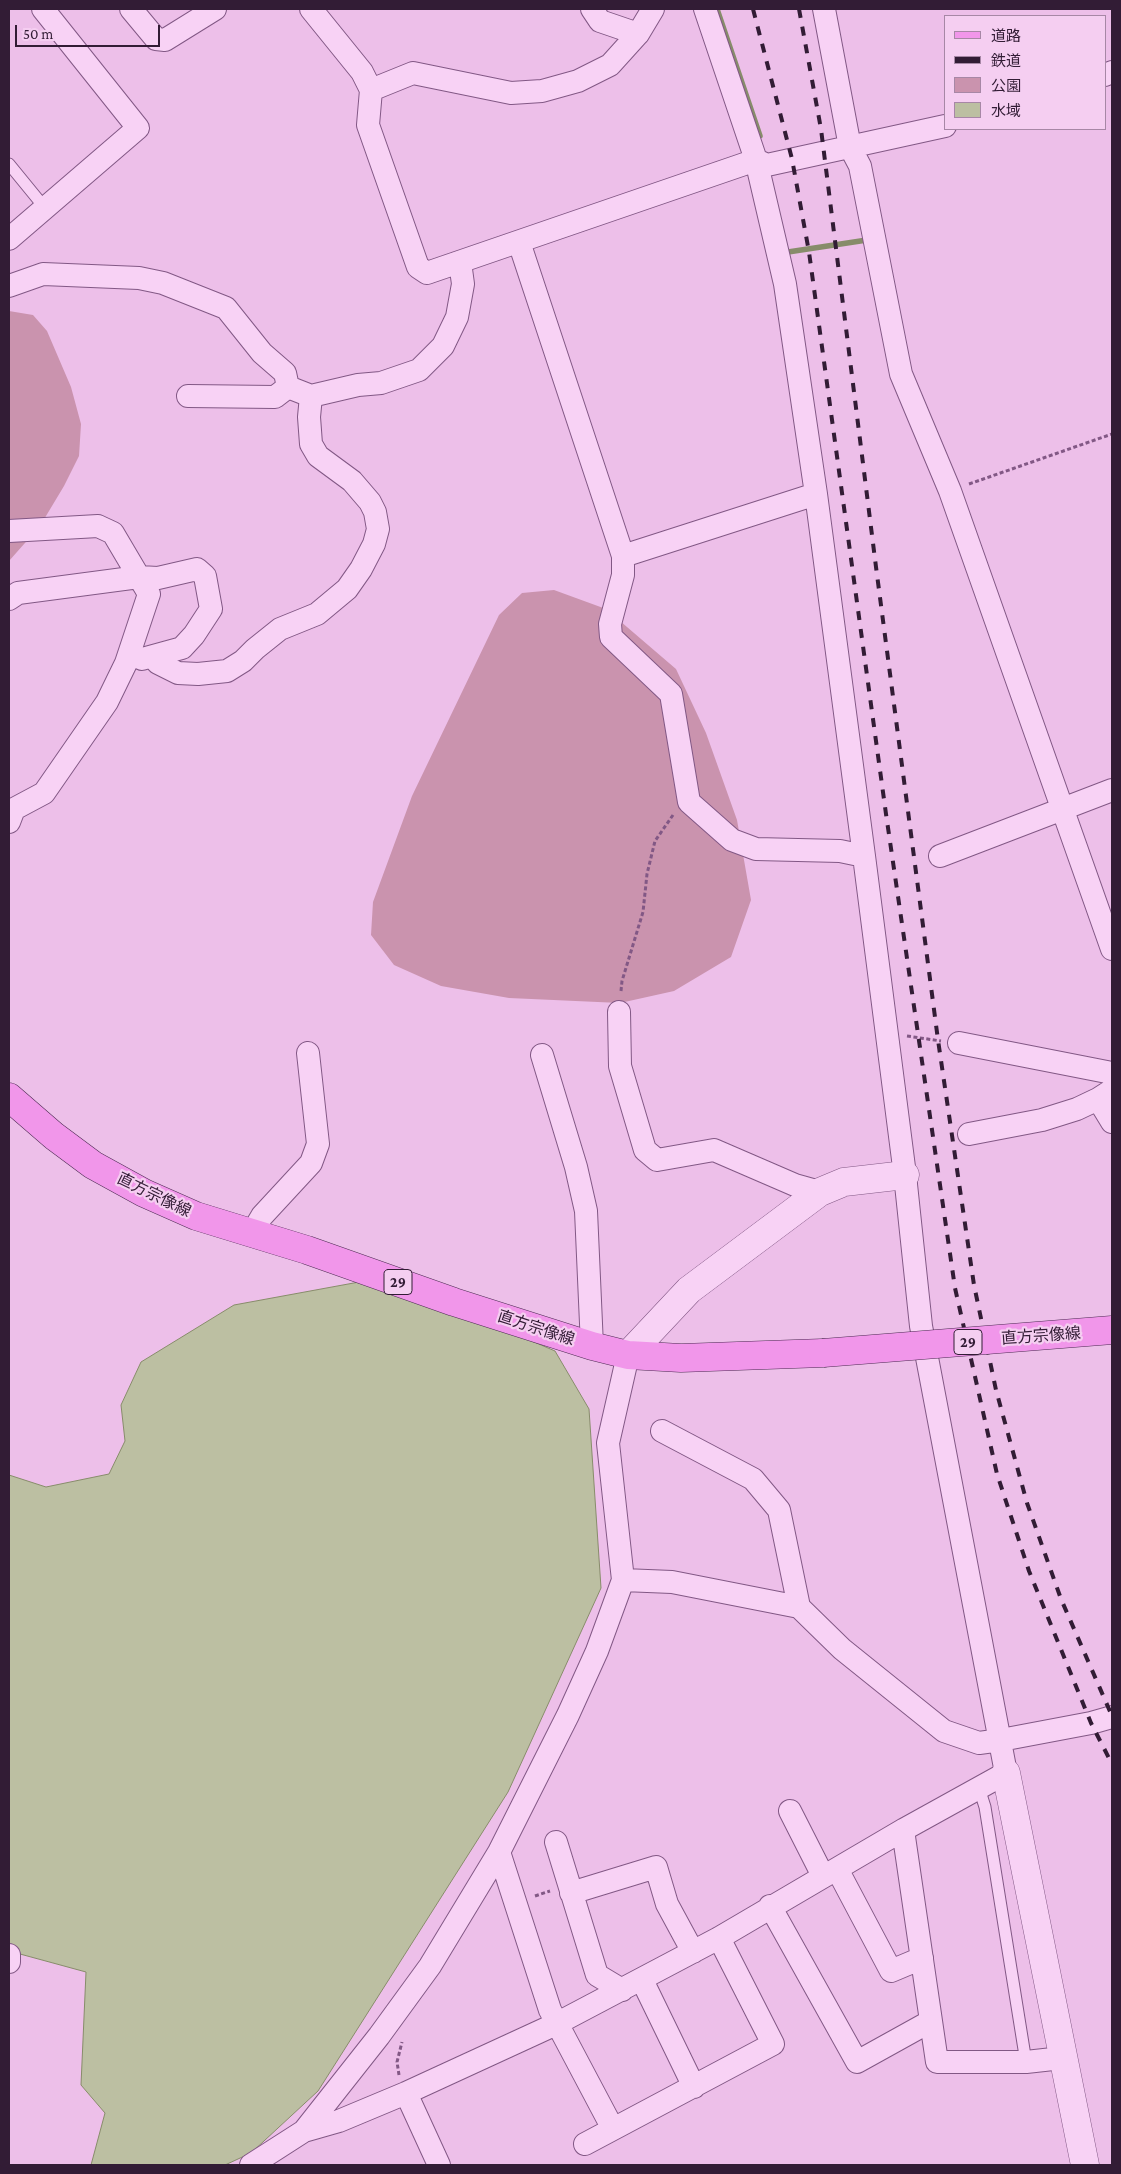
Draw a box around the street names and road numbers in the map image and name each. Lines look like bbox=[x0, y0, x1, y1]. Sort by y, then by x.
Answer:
street label: 直方宗像線 bbox=[114, 1169, 194, 1221]
road number: 29 bbox=[384, 1270, 412, 1294]
street label: 直方宗像線 bbox=[495, 1307, 577, 1349]
street label: 直方宗像線 bbox=[1000, 1324, 1082, 1348]
road number: 29 bbox=[954, 1330, 982, 1354]

